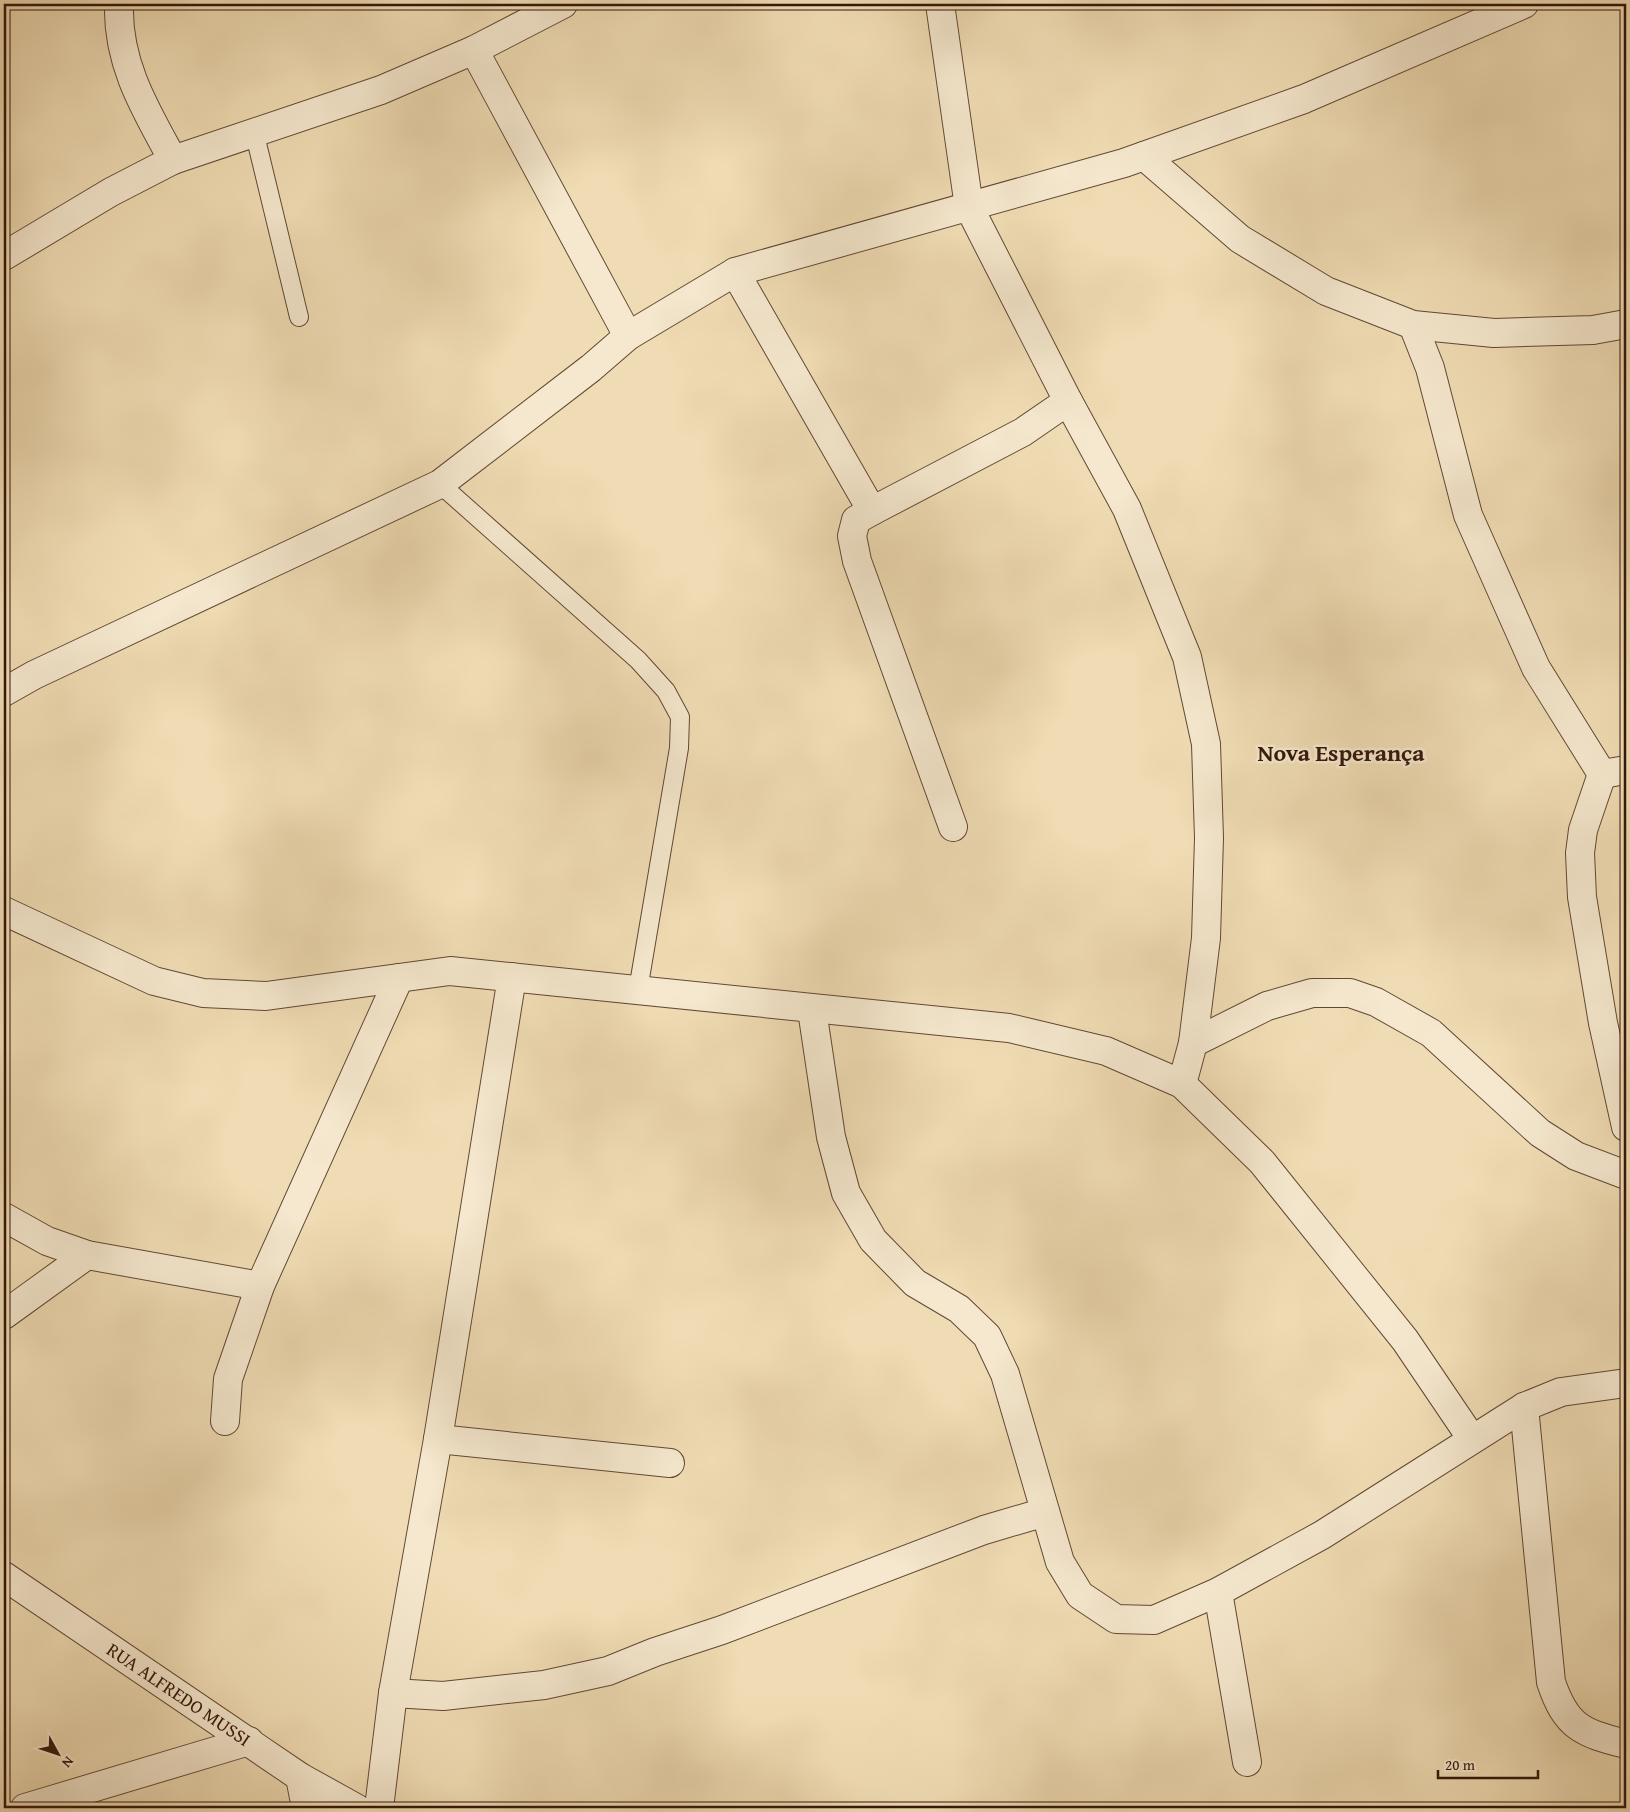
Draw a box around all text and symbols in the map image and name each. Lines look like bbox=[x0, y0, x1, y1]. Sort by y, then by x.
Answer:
district label: Nova Esperança bbox=[1257, 735, 1425, 770]
street label: RUA ALFREDO MUSSI bbox=[101, 1635, 257, 1753]
north arrow bbox=[32, 1730, 82, 1780]
scale bar bbox=[1438, 1747, 1538, 1779]
text: N bbox=[57, 1752, 79, 1773]
text: 20 m bbox=[1445, 1754, 1476, 1775]

